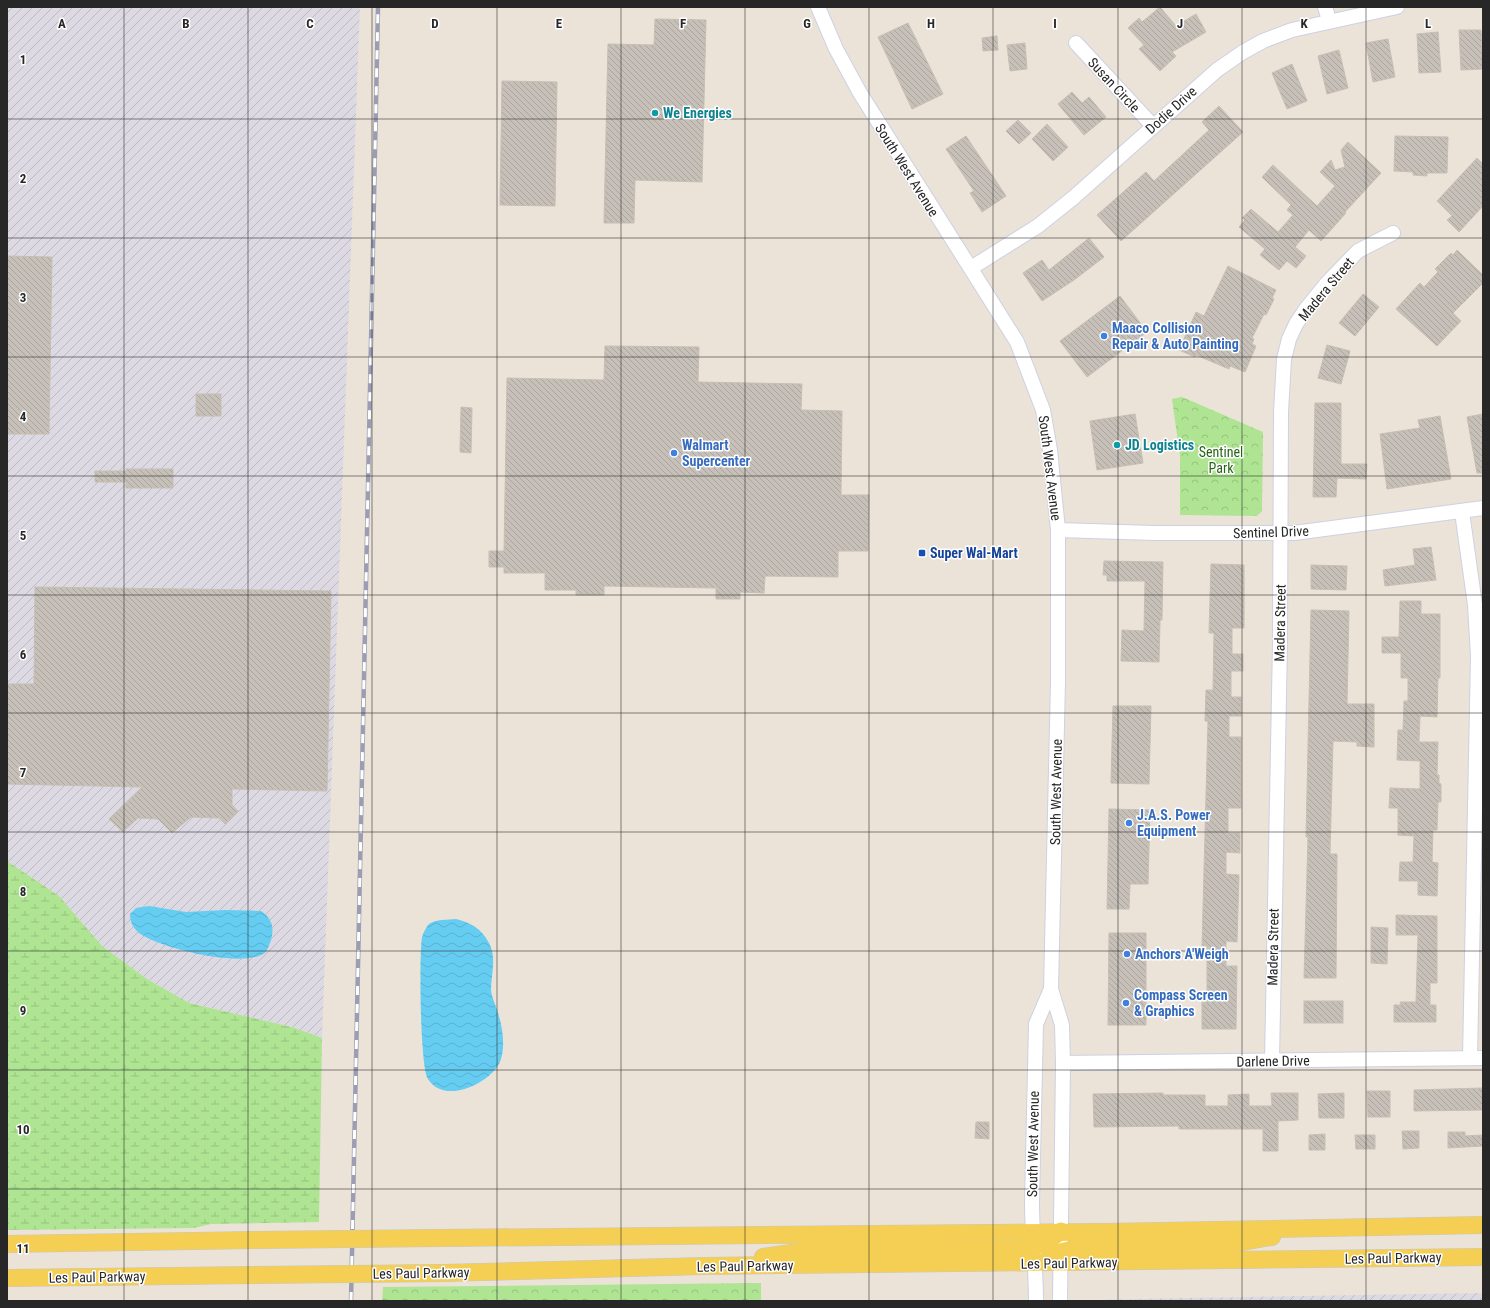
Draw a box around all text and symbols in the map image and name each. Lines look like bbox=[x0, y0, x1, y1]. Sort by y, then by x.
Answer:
text: A bbox=[58, 16, 66, 31]
text: B bbox=[182, 16, 190, 31]
text: C bbox=[306, 16, 314, 31]
text: D bbox=[431, 16, 439, 31]
text: E bbox=[556, 16, 563, 31]
text: F bbox=[680, 16, 686, 31]
text: G bbox=[803, 16, 811, 31]
text: H bbox=[927, 16, 935, 31]
text: I bbox=[1053, 16, 1057, 31]
text: J bbox=[1177, 16, 1183, 31]
text: K bbox=[1300, 16, 1308, 31]
text: L bbox=[1425, 16, 1431, 31]
text: 1 bbox=[20, 52, 26, 67]
street label: Susan Circle bbox=[1085, 54, 1144, 116]
street label: Dodie Drive bbox=[1142, 83, 1200, 137]
place label: We Energies bbox=[663, 105, 732, 121]
marker: We Energies bbox=[650, 108, 660, 118]
street label: South West Avenue bbox=[872, 121, 942, 220]
text: 2 bbox=[20, 171, 27, 186]
street label: Madera Street bbox=[1295, 254, 1357, 324]
text: 3 bbox=[20, 290, 26, 305]
place label: Maaco Collision Repair & Auto Painting bbox=[1112, 320, 1239, 352]
marker: Maaco Collision Repair & Auto Painting bbox=[1099, 331, 1109, 341]
text: 4 bbox=[20, 409, 27, 424]
street label: South West Avenue bbox=[1036, 414, 1064, 522]
place label: Walmart Supercenter bbox=[682, 437, 751, 469]
place label: JD Logistics bbox=[1125, 437, 1194, 453]
marker: JD Logistics bbox=[1112, 440, 1122, 450]
park label: Sentinel Park bbox=[1199, 444, 1243, 476]
marker: Walmart Supercenter bbox=[669, 448, 679, 458]
street label: Sentinel Drive bbox=[1233, 523, 1310, 541]
text: 5 bbox=[20, 528, 27, 543]
place label: Super Wal-Mart bbox=[930, 545, 1018, 561]
marker: Super Wal-Mart bbox=[917, 548, 927, 558]
street label: Madera Street bbox=[1271, 584, 1289, 662]
text: 6 bbox=[20, 647, 27, 662]
street label: South West Avenue bbox=[1047, 738, 1065, 845]
text: 7 bbox=[20, 765, 27, 780]
place label: J.A.S. Power Equipment bbox=[1137, 807, 1211, 839]
marker: J.A.S. Power Equipment bbox=[1124, 818, 1134, 828]
text: 8 bbox=[20, 884, 26, 899]
street label: Madera Street bbox=[1264, 908, 1282, 986]
place label: Anchors A'Weigh bbox=[1135, 946, 1229, 962]
marker: Anchors A'Weigh bbox=[1122, 949, 1132, 959]
place label: Compass Screen & Graphics bbox=[1134, 987, 1228, 1019]
marker: Compass Screen & Graphics bbox=[1121, 998, 1131, 1008]
text: 9 bbox=[20, 1003, 26, 1018]
street label: Darlene Drive bbox=[1236, 1052, 1310, 1070]
street label: South West Avenue bbox=[1024, 1090, 1042, 1197]
text: 10 bbox=[16, 1122, 30, 1137]
text: 11 bbox=[16, 1241, 30, 1256]
street label: Les Paul Parkway bbox=[1344, 1249, 1442, 1267]
street label: Les Paul Parkway bbox=[1020, 1254, 1118, 1272]
street label: Les Paul Parkway bbox=[696, 1257, 794, 1275]
street label: Les Paul Parkway bbox=[372, 1264, 470, 1282]
street label: Les Paul Parkway bbox=[48, 1268, 146, 1286]

